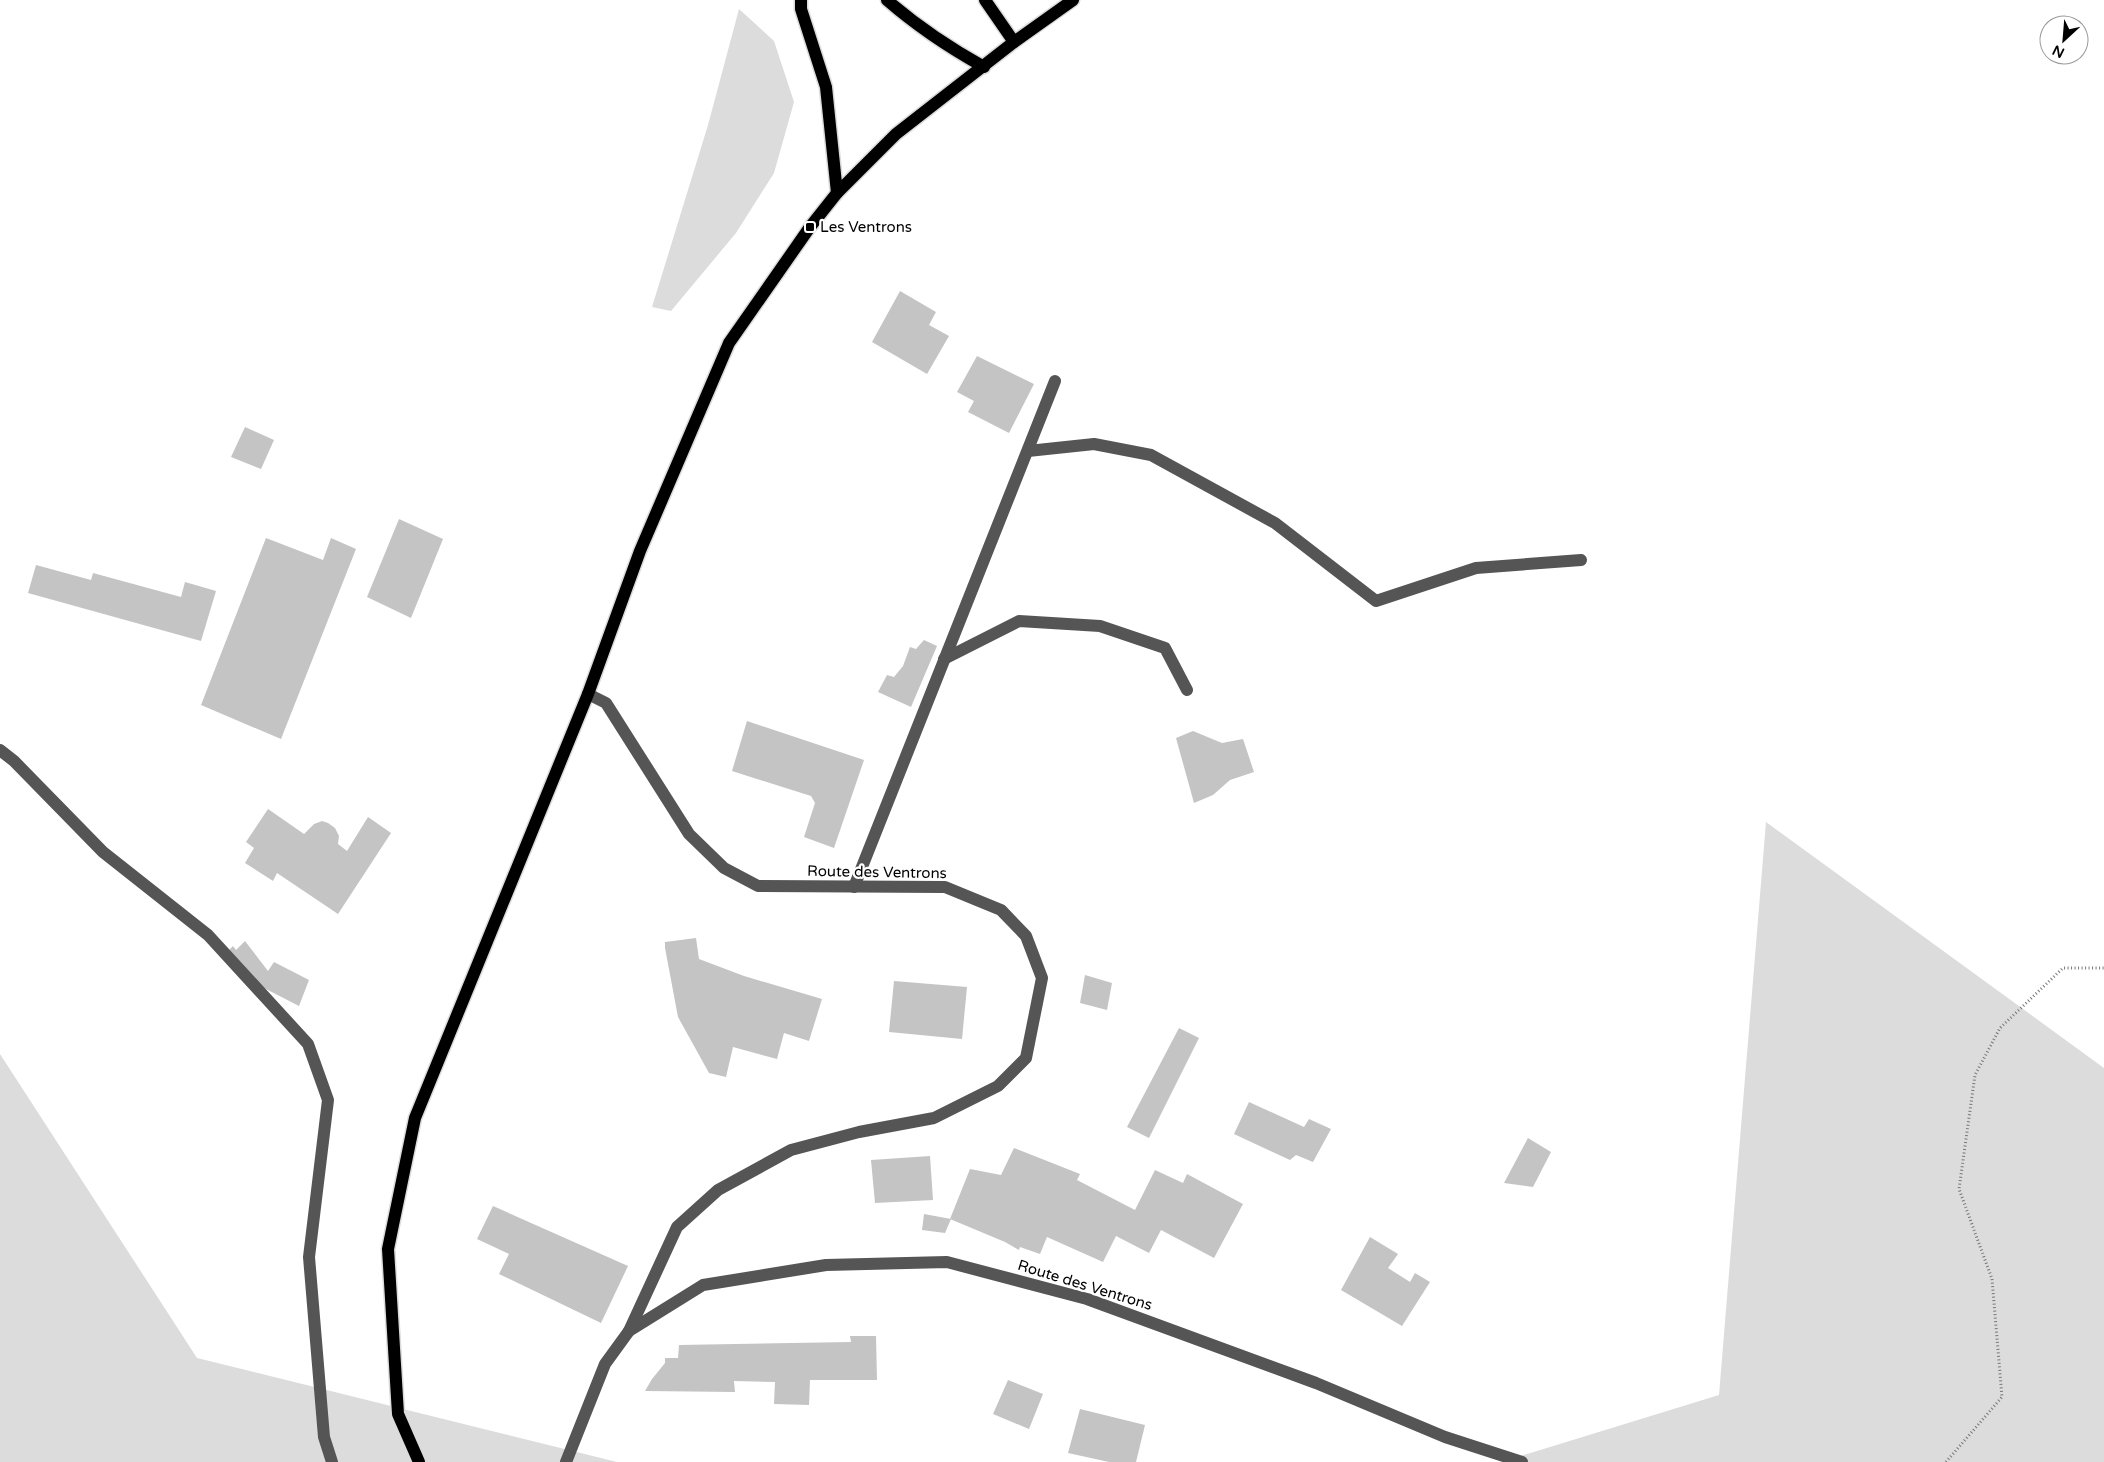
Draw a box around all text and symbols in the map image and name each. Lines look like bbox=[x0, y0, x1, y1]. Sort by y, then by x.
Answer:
north arrow bbox=[2039, 15, 2089, 65]
text: N bbox=[2050, 41, 2067, 61]
place label: Les Ventrons bbox=[820, 218, 912, 236]
marker: Les Ventrons bbox=[804, 221, 816, 233]
street label: Route des Ventrons bbox=[807, 862, 947, 882]
street label: Route des Ventrons bbox=[1016, 1256, 1154, 1314]

